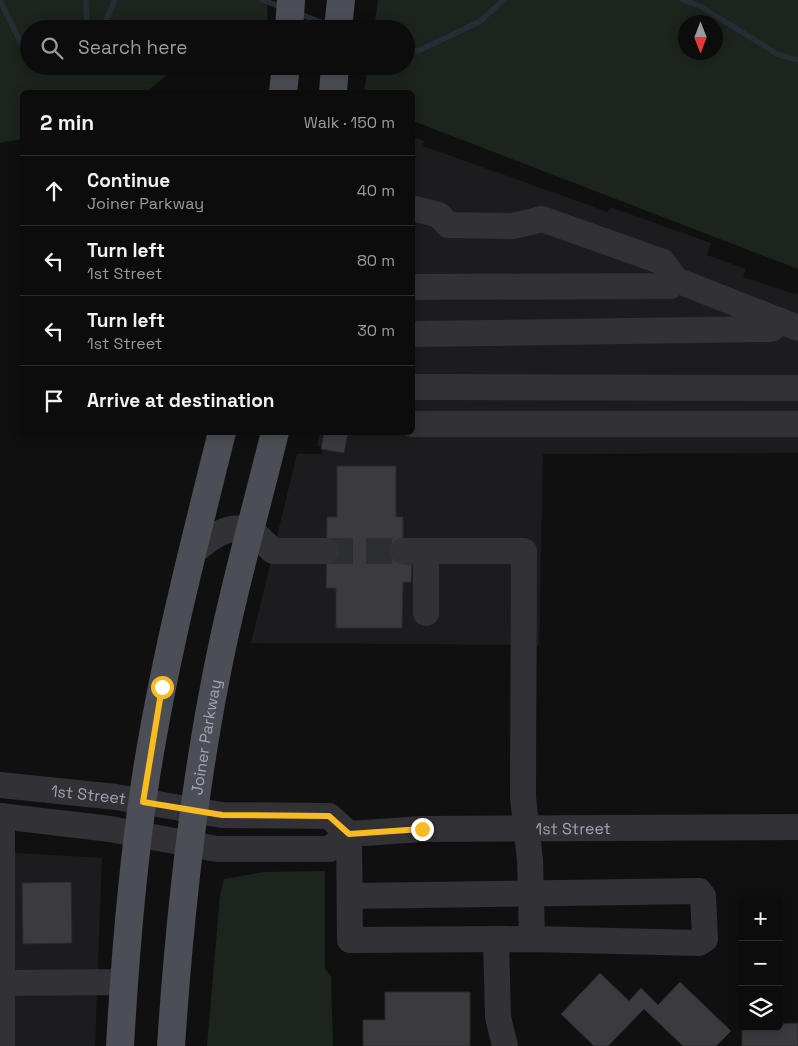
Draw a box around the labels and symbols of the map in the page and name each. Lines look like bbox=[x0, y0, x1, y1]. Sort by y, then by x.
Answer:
north arrow bbox=[678, 15, 723, 60]
route start bbox=[151, 676, 174, 699]
street label: Joiner Parkway bbox=[186, 677, 226, 796]
street label: 1st Street bbox=[50, 780, 128, 809]
street label: 1st Street bbox=[535, 817, 611, 839]
route end bbox=[411, 818, 434, 841]

